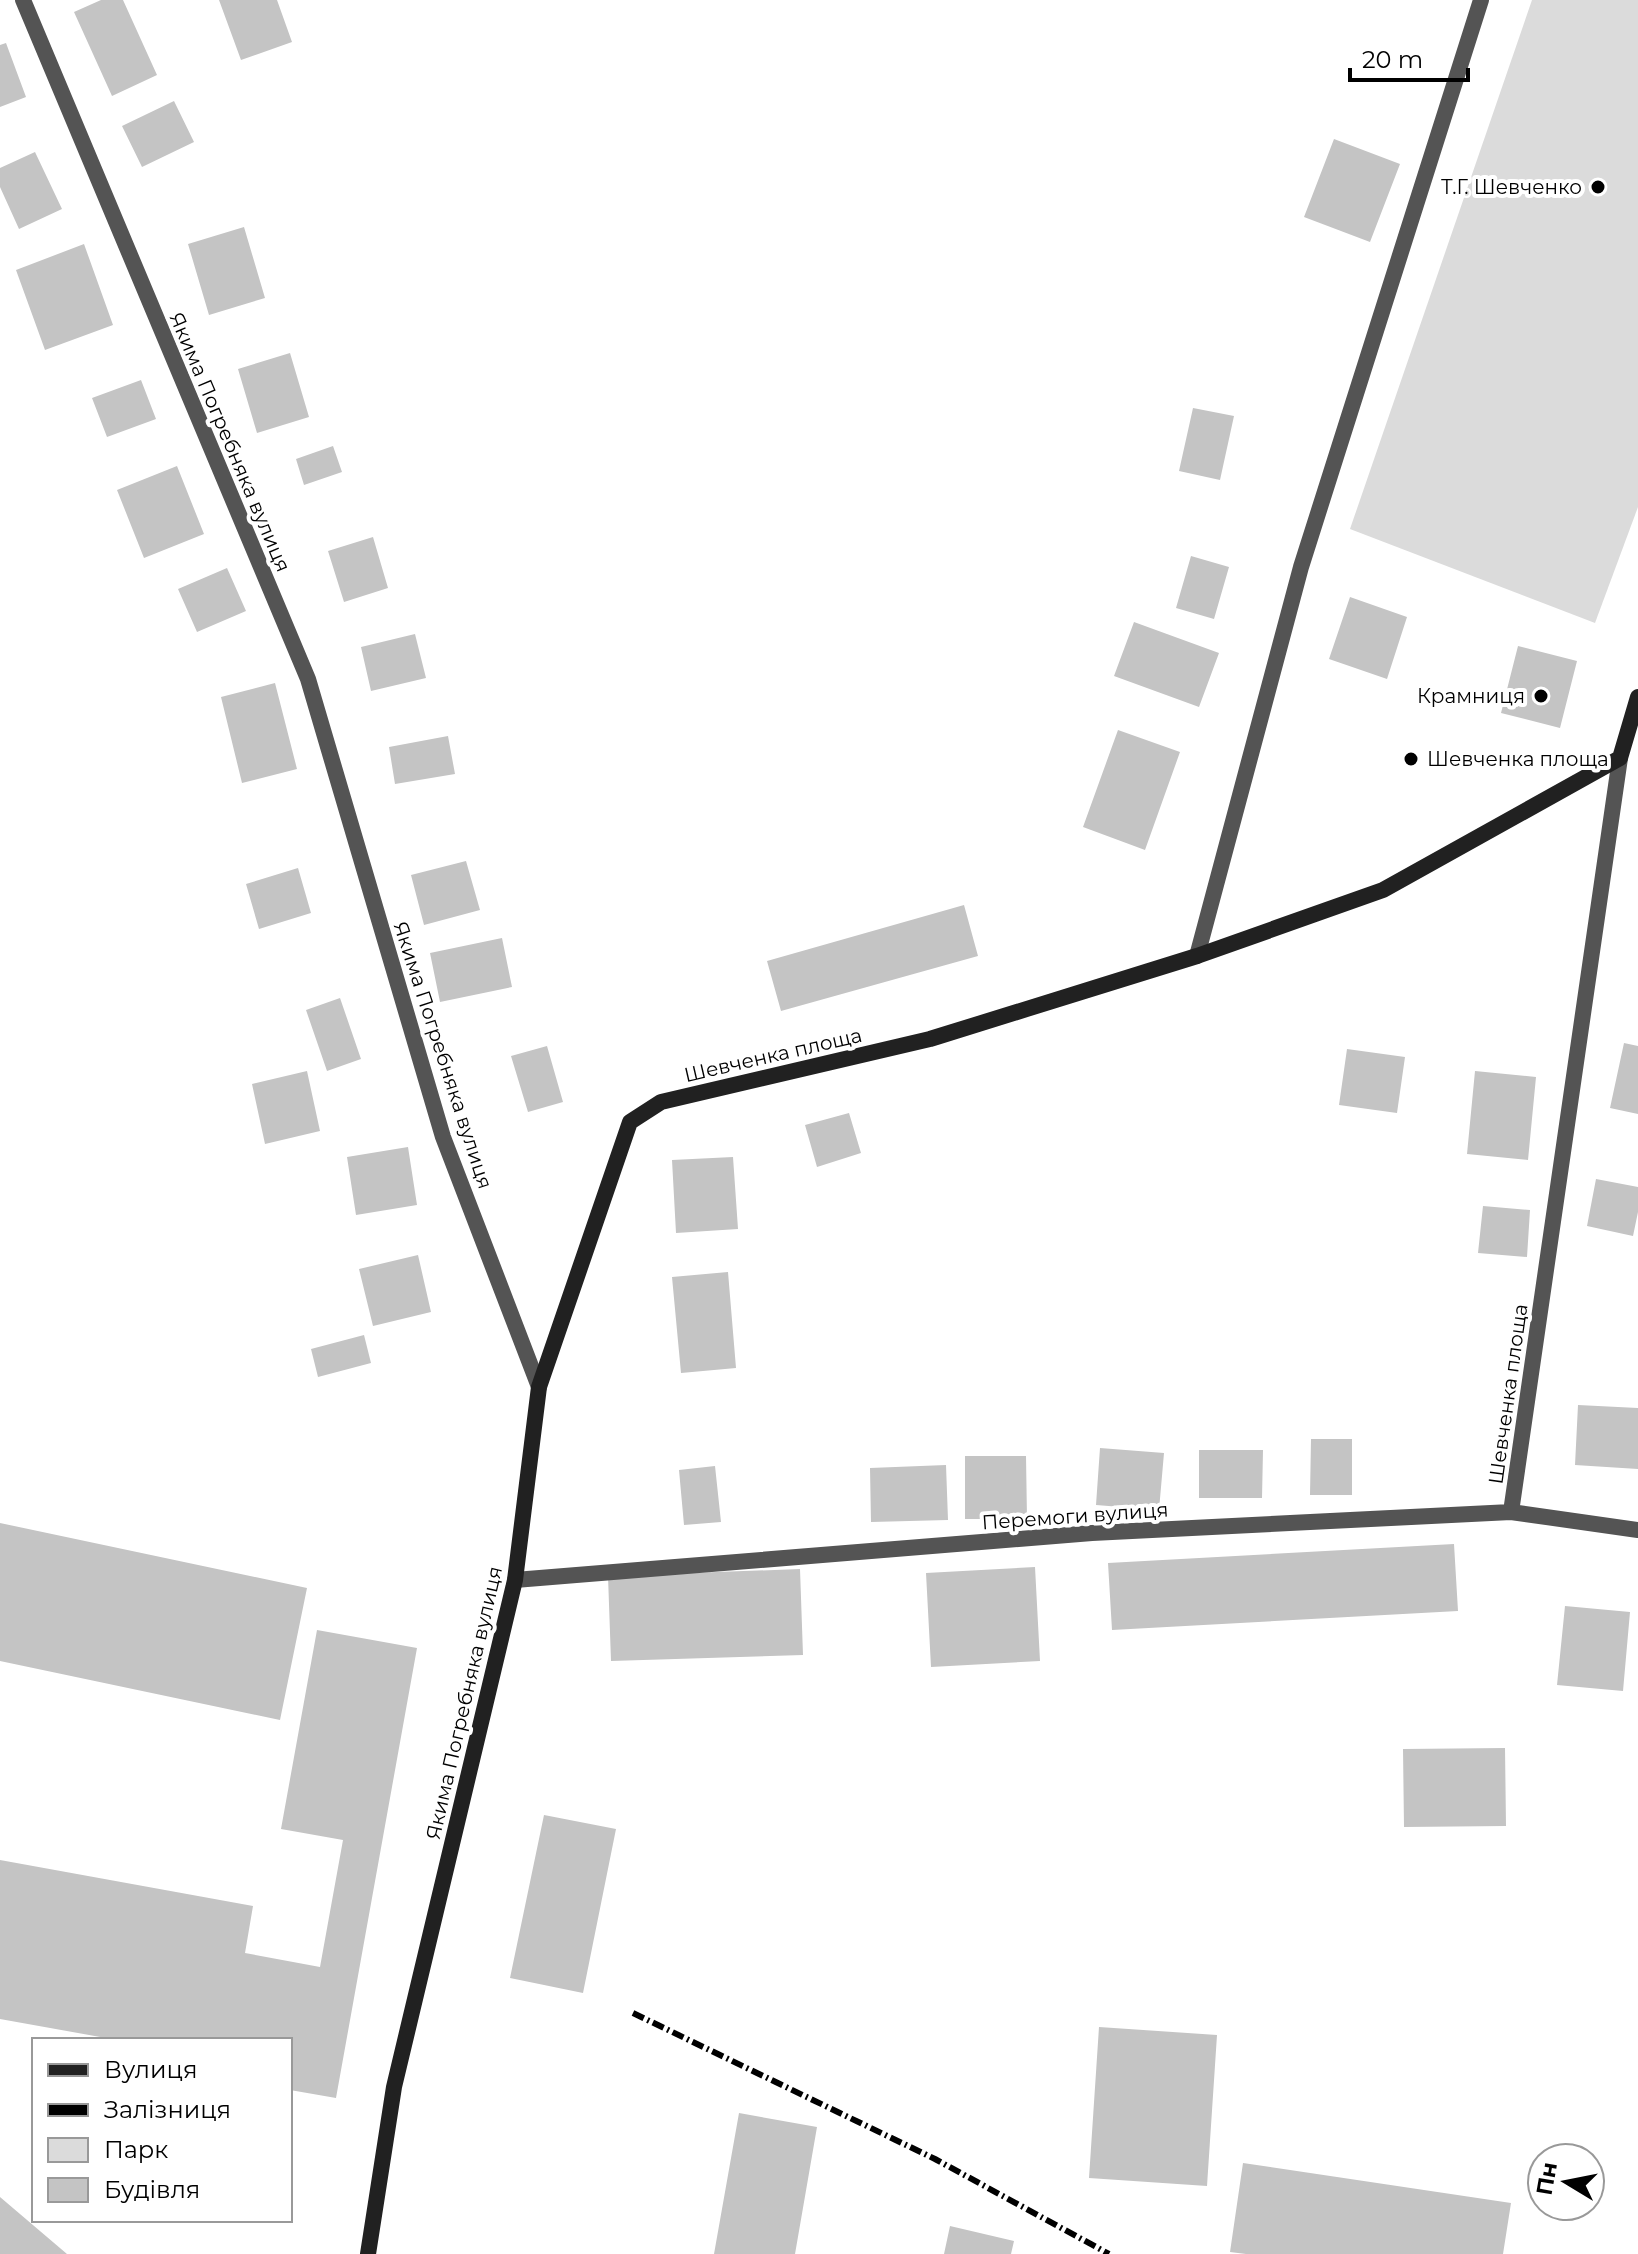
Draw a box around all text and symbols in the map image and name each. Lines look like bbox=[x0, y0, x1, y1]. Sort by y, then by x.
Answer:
scale bar bbox=[1350, 32, 1468, 82]
text: 20 m bbox=[1362, 45, 1423, 74]
place label: Т.Г. Шевченко bbox=[1441, 175, 1582, 199]
marker: Т.Г. Шевченко bbox=[1589, 178, 1607, 196]
street label: Якима Погребняка вулиця bbox=[164, 309, 296, 575]
place label: Крамниця bbox=[1417, 684, 1525, 708]
marker: Крамниця bbox=[1532, 687, 1550, 705]
place label: Шевченка площа bbox=[1427, 747, 1609, 771]
marker: Шевченка площа bbox=[1402, 750, 1420, 768]
street label: Якима Погребняка вулиця bbox=[388, 918, 498, 1192]
street label: Шевченка площа bbox=[682, 1023, 864, 1087]
street label: Шевченка площа bbox=[1483, 1302, 1533, 1486]
street label: Перемоги вулиця bbox=[981, 1498, 1169, 1534]
street label: Якима Погребняка вулиця bbox=[421, 1564, 507, 1842]
legend bbox=[32, 2038, 292, 2222]
text: Вулиця bbox=[104, 2055, 197, 2084]
text: Залізниця bbox=[104, 2095, 231, 2124]
text: Парк bbox=[104, 2135, 168, 2164]
north arrow bbox=[1526, 2142, 1606, 2222]
text: Пн bbox=[1531, 2160, 1563, 2197]
text: Будівля bbox=[104, 2175, 200, 2204]

